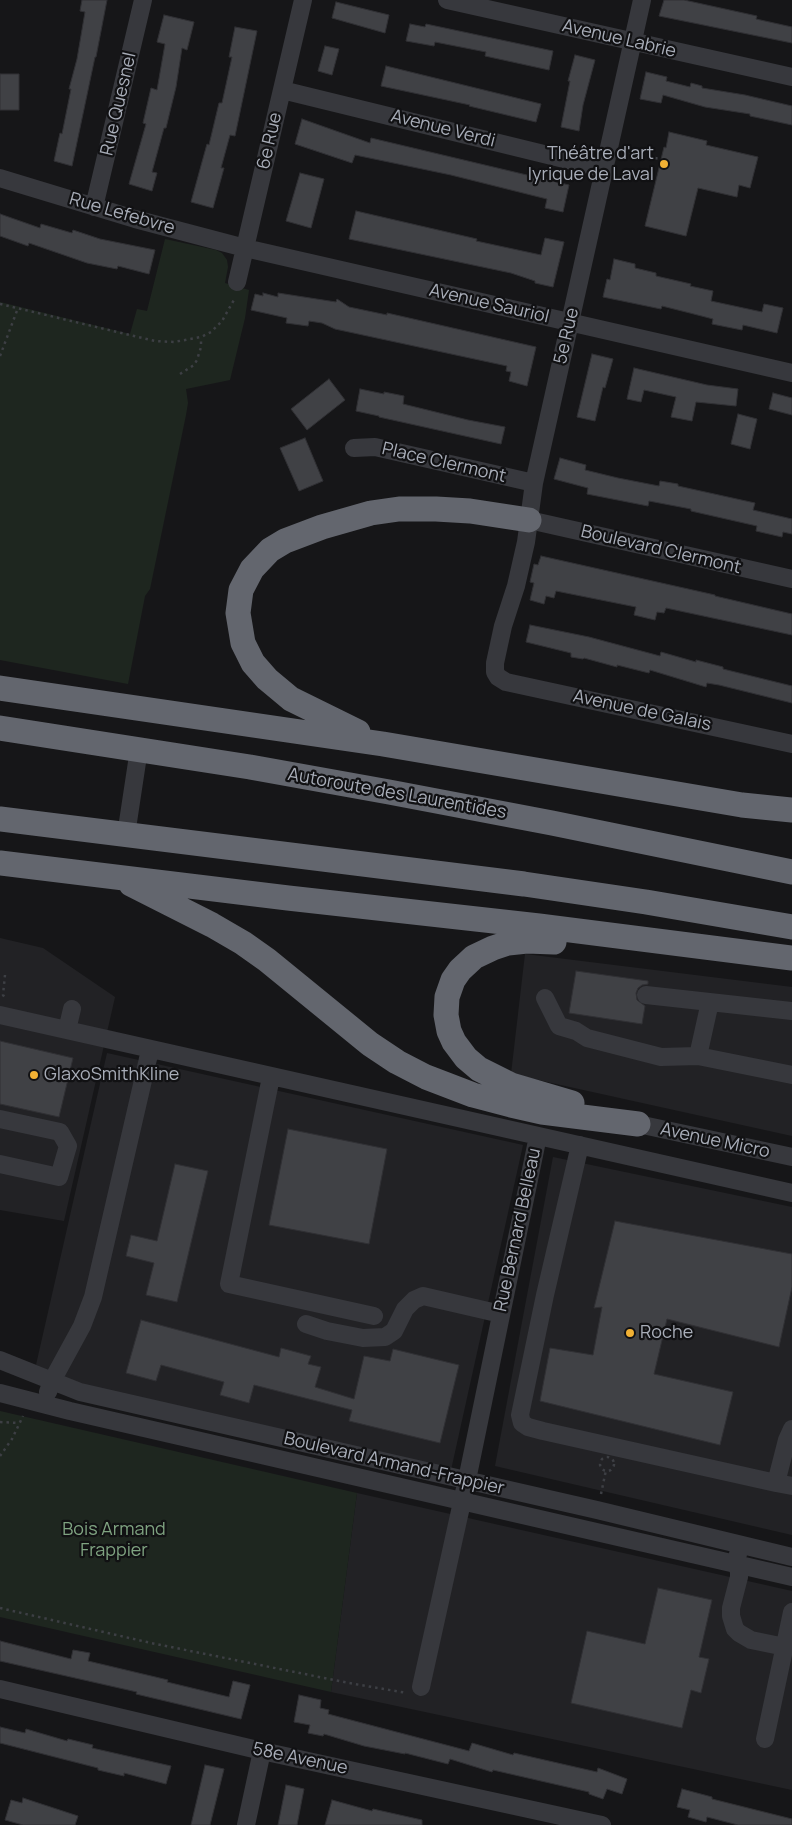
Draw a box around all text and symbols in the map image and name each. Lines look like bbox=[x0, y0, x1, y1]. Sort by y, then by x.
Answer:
street label: Avenue Labrie bbox=[560, 15, 678, 63]
street label: Rue Quesnel bbox=[97, 50, 141, 158]
street label: Avenue Verdi bbox=[389, 106, 497, 152]
street label: 6e Rue bbox=[253, 110, 287, 172]
place label: Théâtre d'art lyrique de Laval bbox=[528, 143, 654, 186]
marker: Théâtre d'art lyrique de Laval bbox=[658, 158, 670, 170]
street label: Rue Lefebvre bbox=[67, 189, 177, 239]
street label: Avenue Sauriol bbox=[427, 280, 551, 328]
street label: 5e Rue bbox=[550, 306, 584, 366]
street label: Place Clermont bbox=[380, 438, 508, 488]
street label: Boulevard Clermont bbox=[579, 521, 743, 579]
street label: Avenue de Galais bbox=[571, 686, 713, 736]
street label: Autoroute des Laurentides bbox=[286, 764, 508, 824]
place label: GlaxoSmithKline bbox=[44, 1064, 179, 1086]
marker: GlaxoSmithKline bbox=[28, 1069, 40, 1081]
street label: Avenue Micro bbox=[658, 1119, 772, 1163]
street label: Rue Bernard Belleau bbox=[490, 1146, 546, 1314]
place label: Roche bbox=[640, 1322, 693, 1344]
marker: Roche bbox=[624, 1327, 636, 1339]
street label: Boulevard Armand-Frappier bbox=[282, 1428, 506, 1500]
park label: Bois Armand Frappier bbox=[62, 1519, 166, 1562]
street label: 58e Avenue bbox=[251, 1738, 349, 1780]

